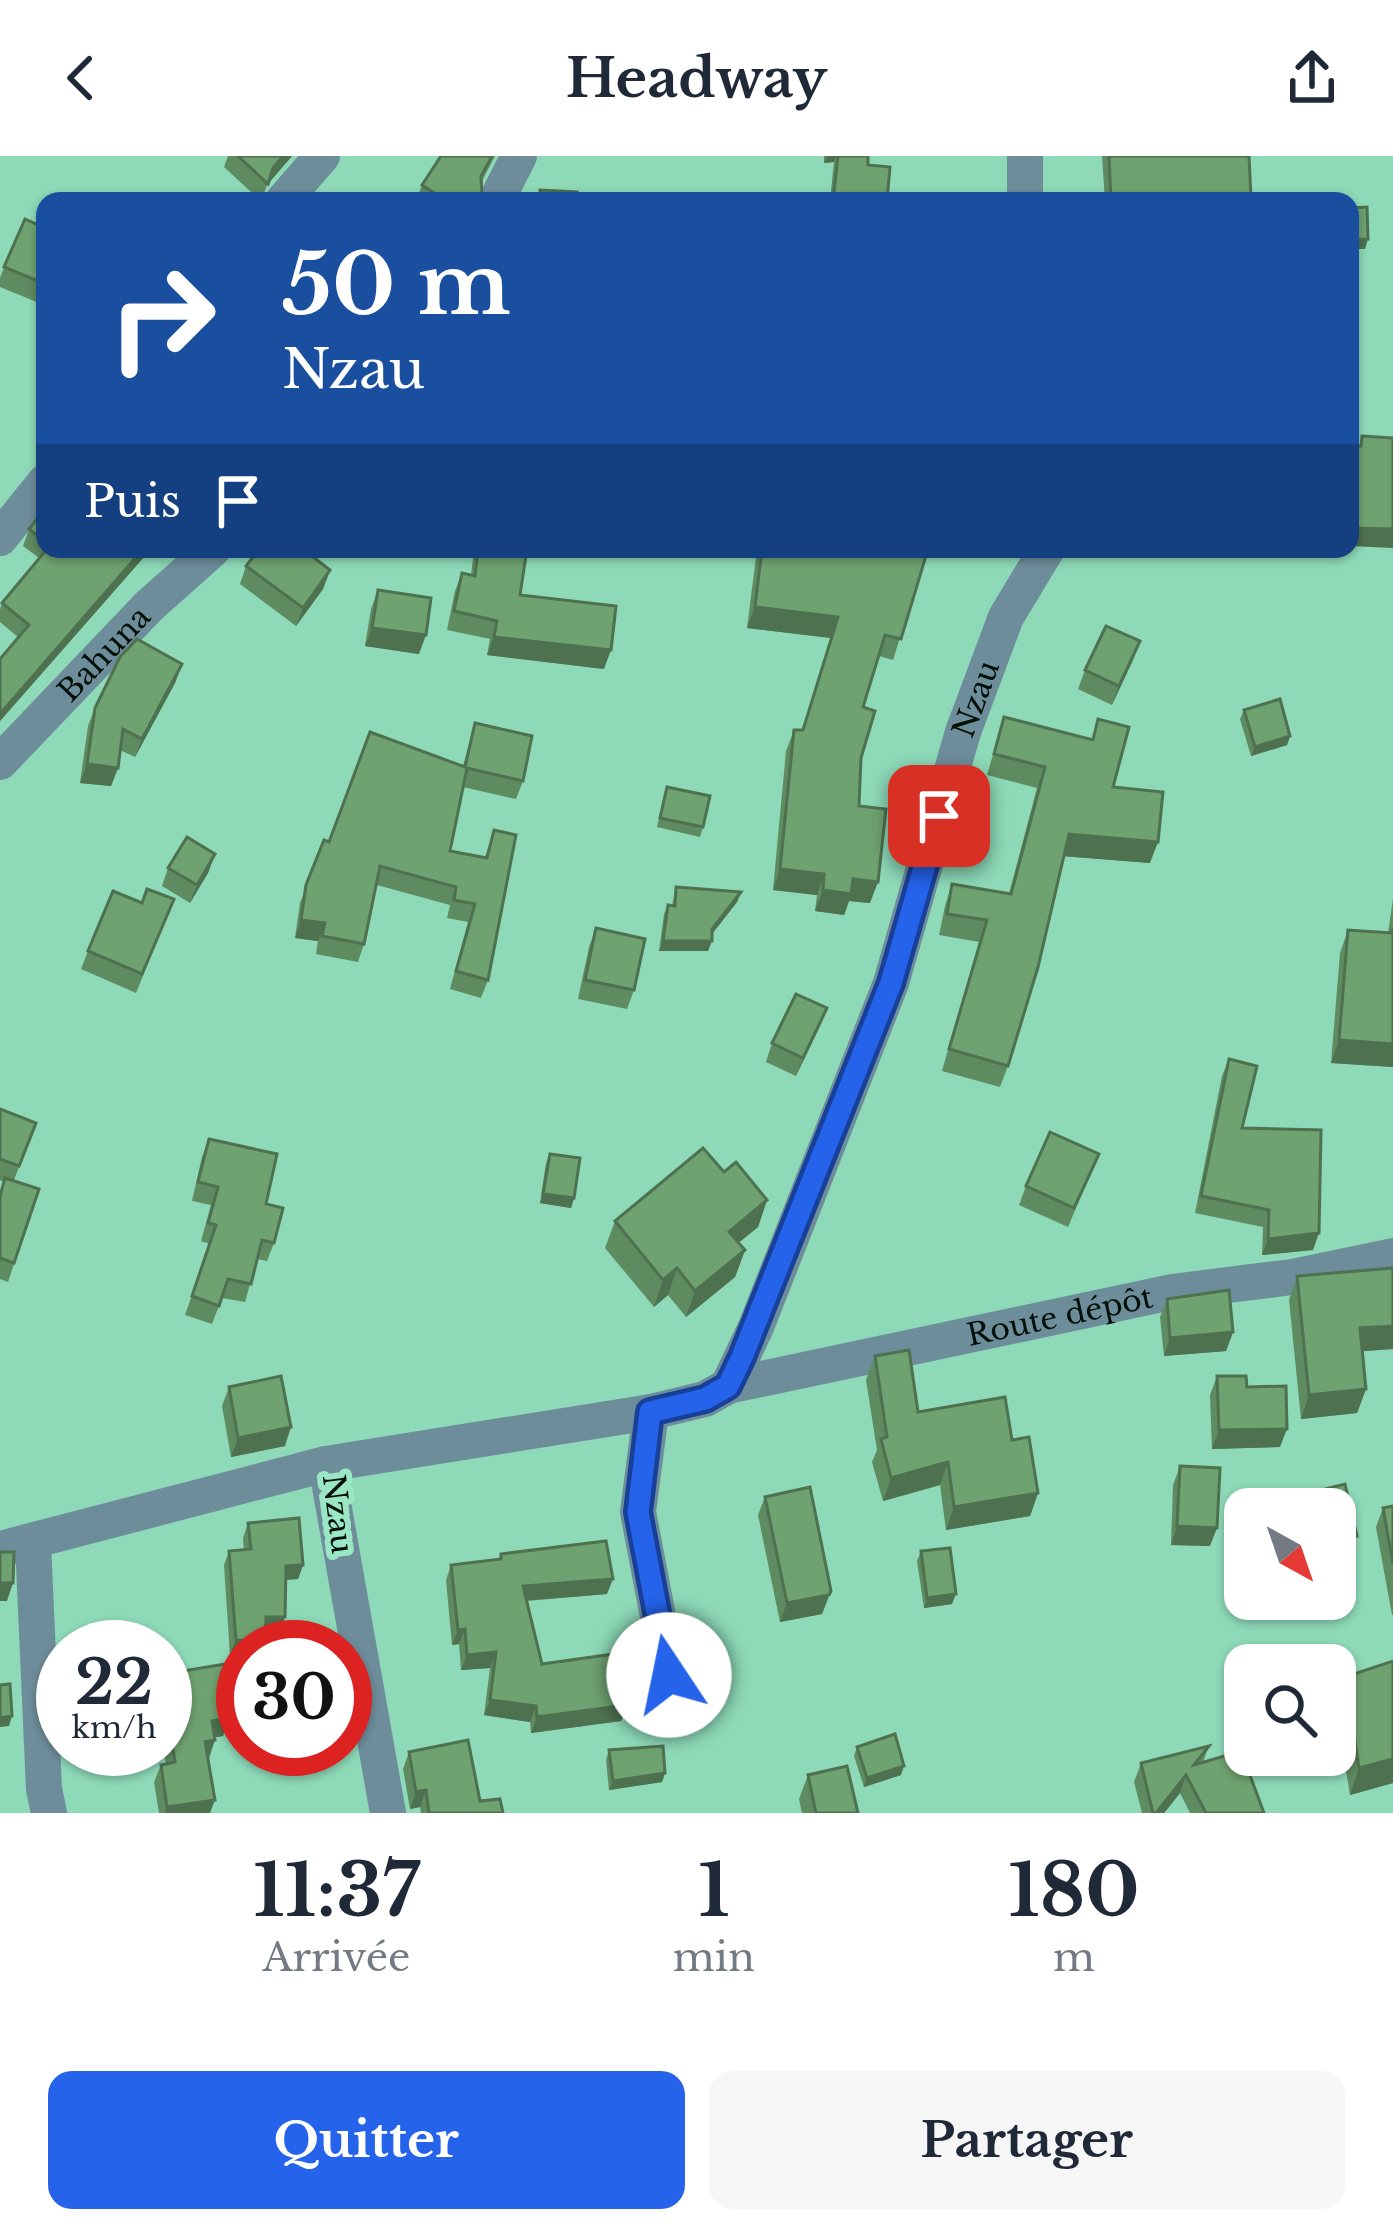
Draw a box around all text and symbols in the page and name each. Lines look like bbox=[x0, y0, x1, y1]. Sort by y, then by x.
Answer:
icon: back bbox=[48, 45, 114, 111]
text: Headway bbox=[566, 45, 827, 112]
icon: share bbox=[1279, 45, 1345, 111]
text: 50 m bbox=[282, 233, 511, 337]
icon: right bbox=[84, 240, 240, 396]
text: Nzau bbox=[282, 336, 425, 403]
icon: arrive bbox=[205, 468, 271, 534]
text: Puis bbox=[84, 473, 181, 529]
street label: Bahuna bbox=[50, 598, 158, 709]
street label: Nzau bbox=[944, 655, 1007, 742]
pin bbox=[888, 765, 990, 867]
icon: arrive bbox=[906, 783, 972, 849]
street label: Route dépôt bbox=[963, 1278, 1157, 1353]
street label: Nzau bbox=[315, 1472, 361, 1556]
north arrow bbox=[1224, 1488, 1356, 1620]
map controls bbox=[1224, 1488, 1356, 1776]
position arrow bbox=[606, 1612, 732, 1738]
speed limit sign: 30 bbox=[216, 1620, 372, 1776]
button: search bbox=[1224, 1644, 1356, 1776]
text: 22 bbox=[75, 1646, 153, 1720]
text: km/h bbox=[71, 1709, 157, 1746]
text: 11:37 bbox=[253, 1846, 420, 1935]
text: 1 bbox=[698, 1846, 730, 1935]
text: 180 bbox=[1008, 1846, 1140, 1935]
text: Arrivée bbox=[262, 1933, 410, 1982]
text: min bbox=[673, 1933, 755, 1982]
text: m bbox=[1053, 1933, 1095, 1982]
button: Quitter bbox=[48, 2071, 685, 2209]
button: Partager bbox=[709, 2071, 1345, 2209]

